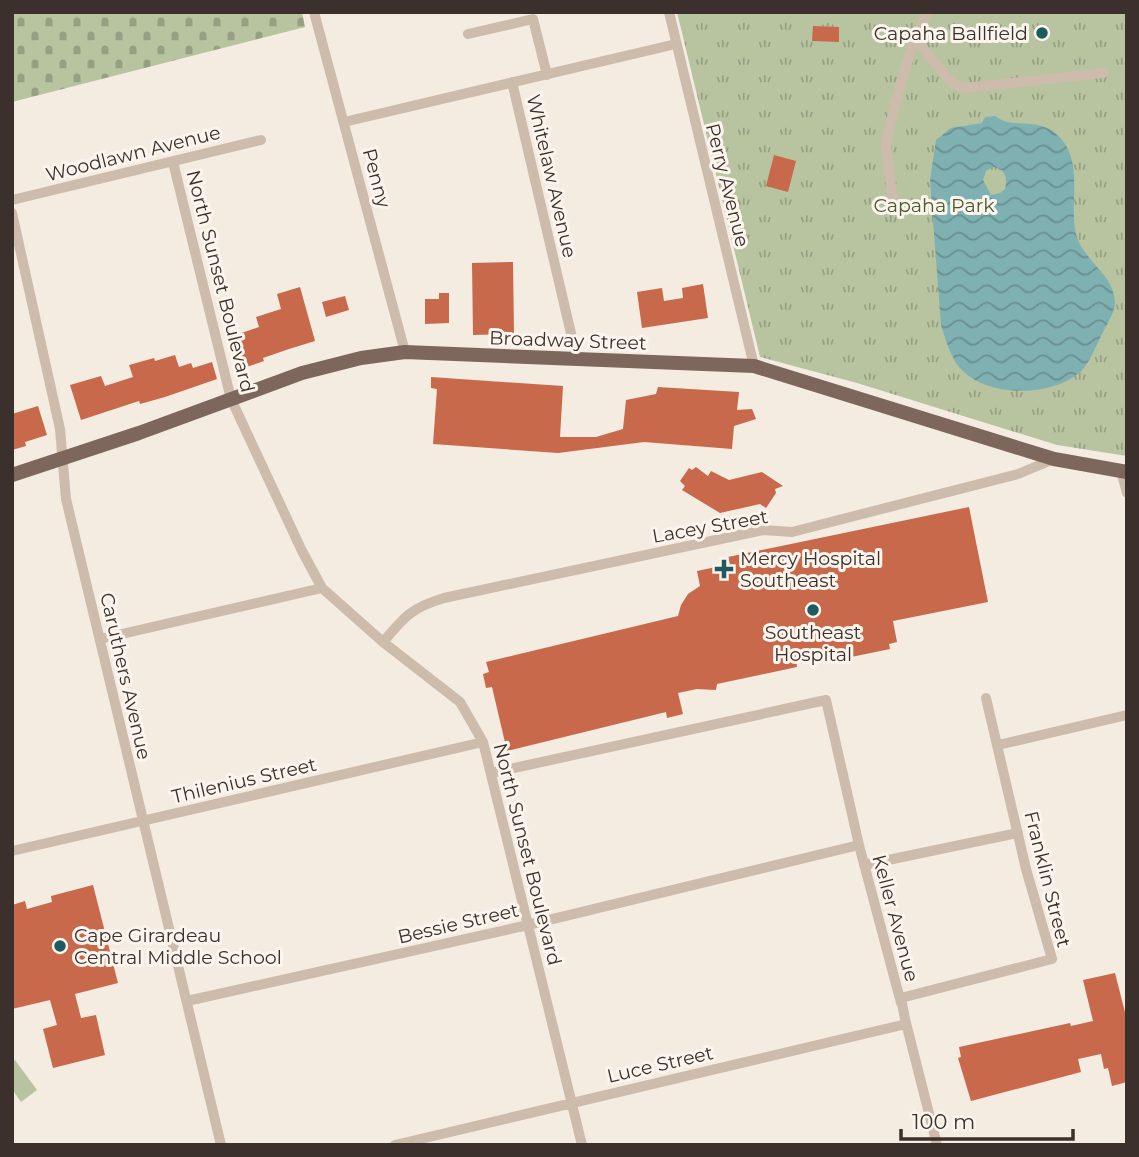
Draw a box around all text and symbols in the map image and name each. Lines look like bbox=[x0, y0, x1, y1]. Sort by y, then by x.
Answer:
place label: Capaha Ballfield bbox=[874, 22, 1028, 45]
marker: Capaha Ballfield bbox=[1034, 25, 1050, 41]
street label: Whitelaw Avenue bbox=[522, 92, 581, 260]
street label: Woodlawn Avenue bbox=[43, 121, 223, 186]
street label: Perry Avenue bbox=[701, 121, 754, 249]
street label: Penny bbox=[358, 146, 396, 211]
street label: North Sunset Boulevard bbox=[182, 168, 259, 395]
park label: Capaha Park bbox=[874, 194, 995, 217]
street label: Broadway Street bbox=[489, 326, 647, 355]
street label: Lacey Street bbox=[650, 505, 770, 548]
place label: Mercy Hospital Southeast bbox=[740, 547, 881, 592]
marker: Mercy Hospital Southeast bbox=[714, 559, 734, 579]
street label: Caruthers Avenue bbox=[95, 590, 156, 762]
marker: Southeast Hospital bbox=[805, 602, 821, 618]
place label: Southeast Hospital bbox=[765, 621, 861, 666]
street label: North Sunset Boulevard bbox=[489, 741, 566, 968]
street label: Thilenius Street bbox=[169, 753, 319, 808]
street label: Franklin Street bbox=[1019, 809, 1076, 950]
street label: Keller Avenue bbox=[868, 852, 924, 984]
street label: Bessie Street bbox=[395, 898, 521, 949]
place label: Cape Girardeau Central Middle School bbox=[74, 924, 282, 969]
marker: Cape Girardeau Central Middle School bbox=[52, 938, 68, 954]
street label: Luce Street bbox=[605, 1041, 716, 1088]
scale bar bbox=[901, 1098, 1072, 1142]
text: 100 m bbox=[912, 1109, 975, 1134]

